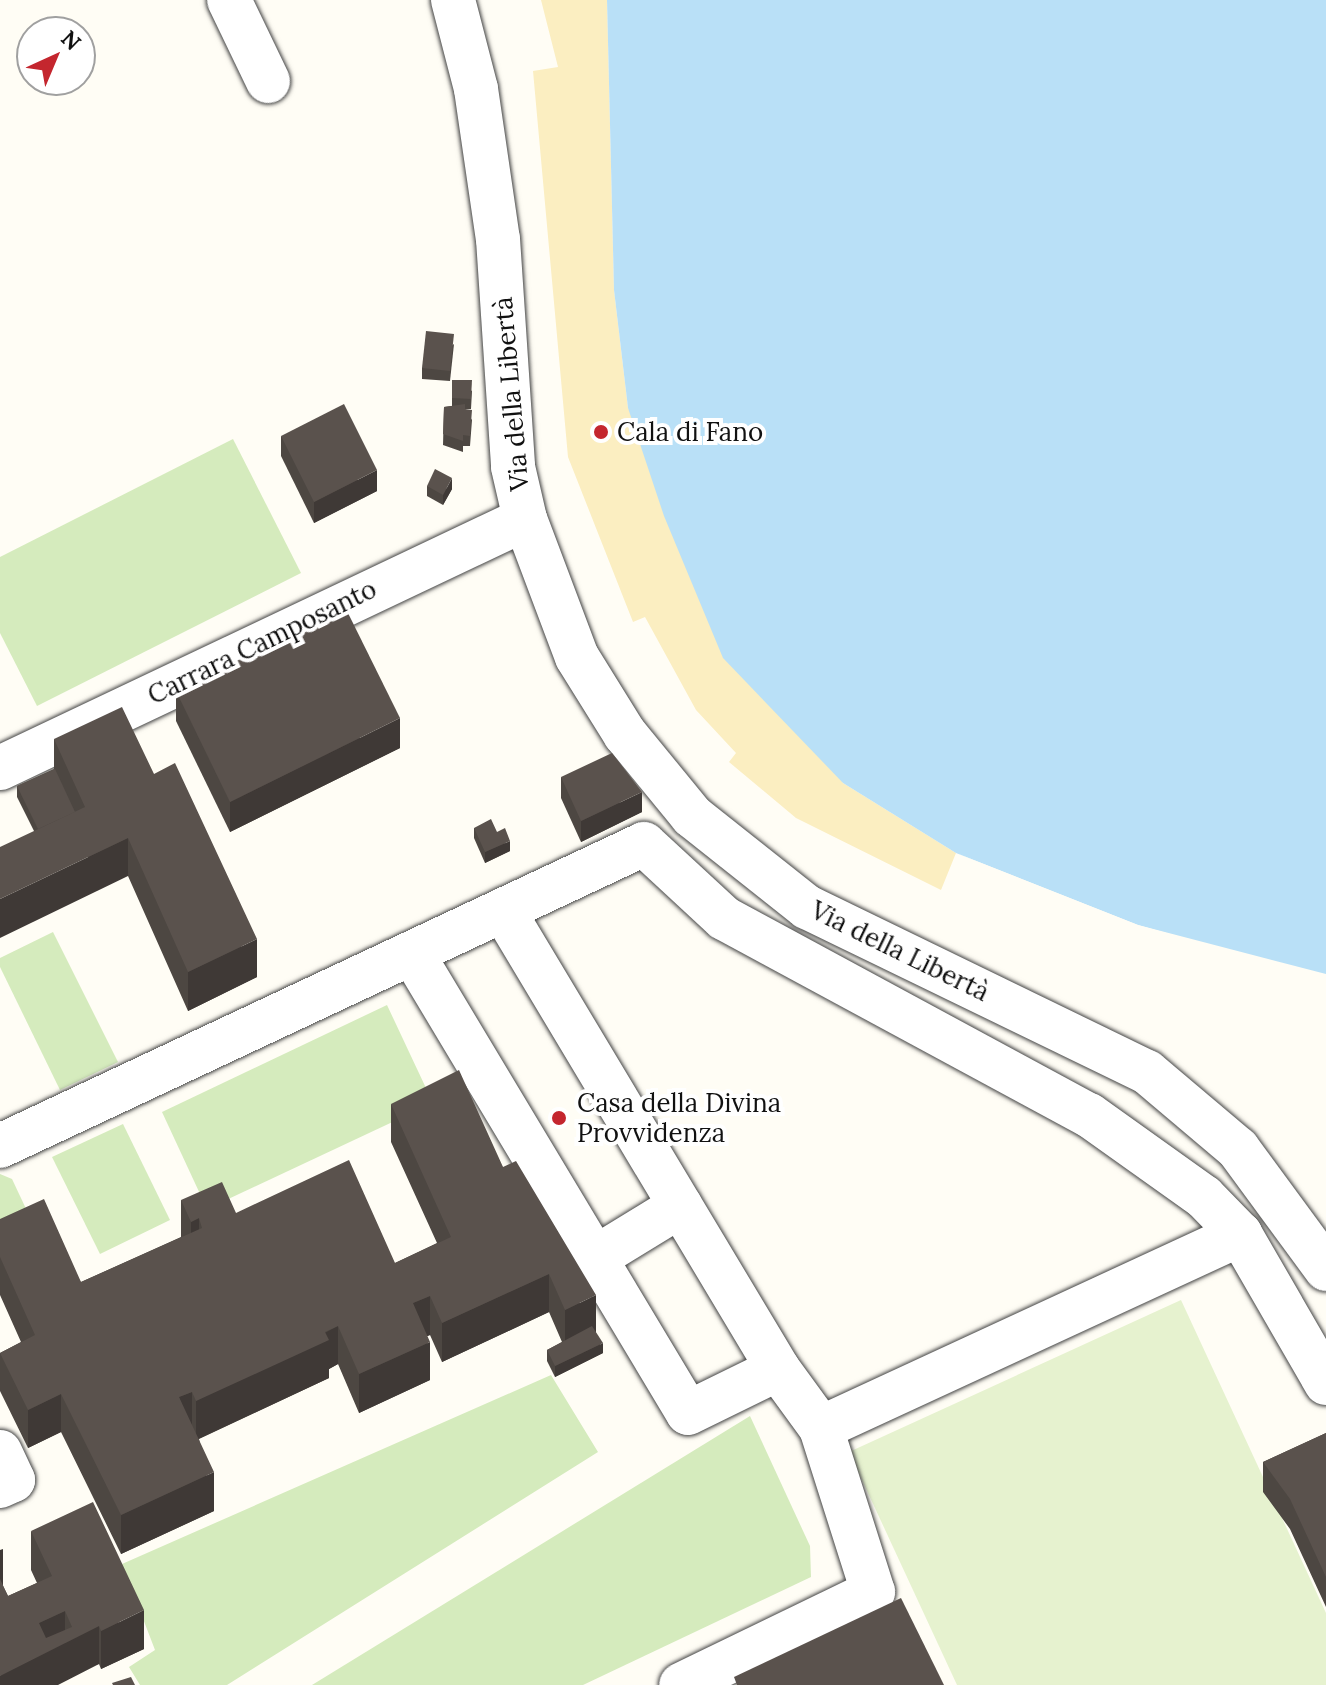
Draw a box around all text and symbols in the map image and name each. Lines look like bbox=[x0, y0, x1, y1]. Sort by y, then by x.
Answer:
north arrow bbox=[16, 16, 96, 96]
text: N bbox=[55, 24, 87, 56]
street label: Via della Libertà bbox=[487, 296, 535, 492]
place label: Cala di Fano bbox=[617, 416, 763, 448]
marker: Cala di Fano bbox=[592, 423, 610, 441]
street label: Carrara Camposanto bbox=[143, 573, 381, 711]
street label: Via della Libertà bbox=[806, 894, 994, 1008]
place label: Casa della Divina Provvidenza bbox=[577, 1087, 781, 1148]
marker: Casa della Divina Provvidenza bbox=[548, 1107, 570, 1129]

